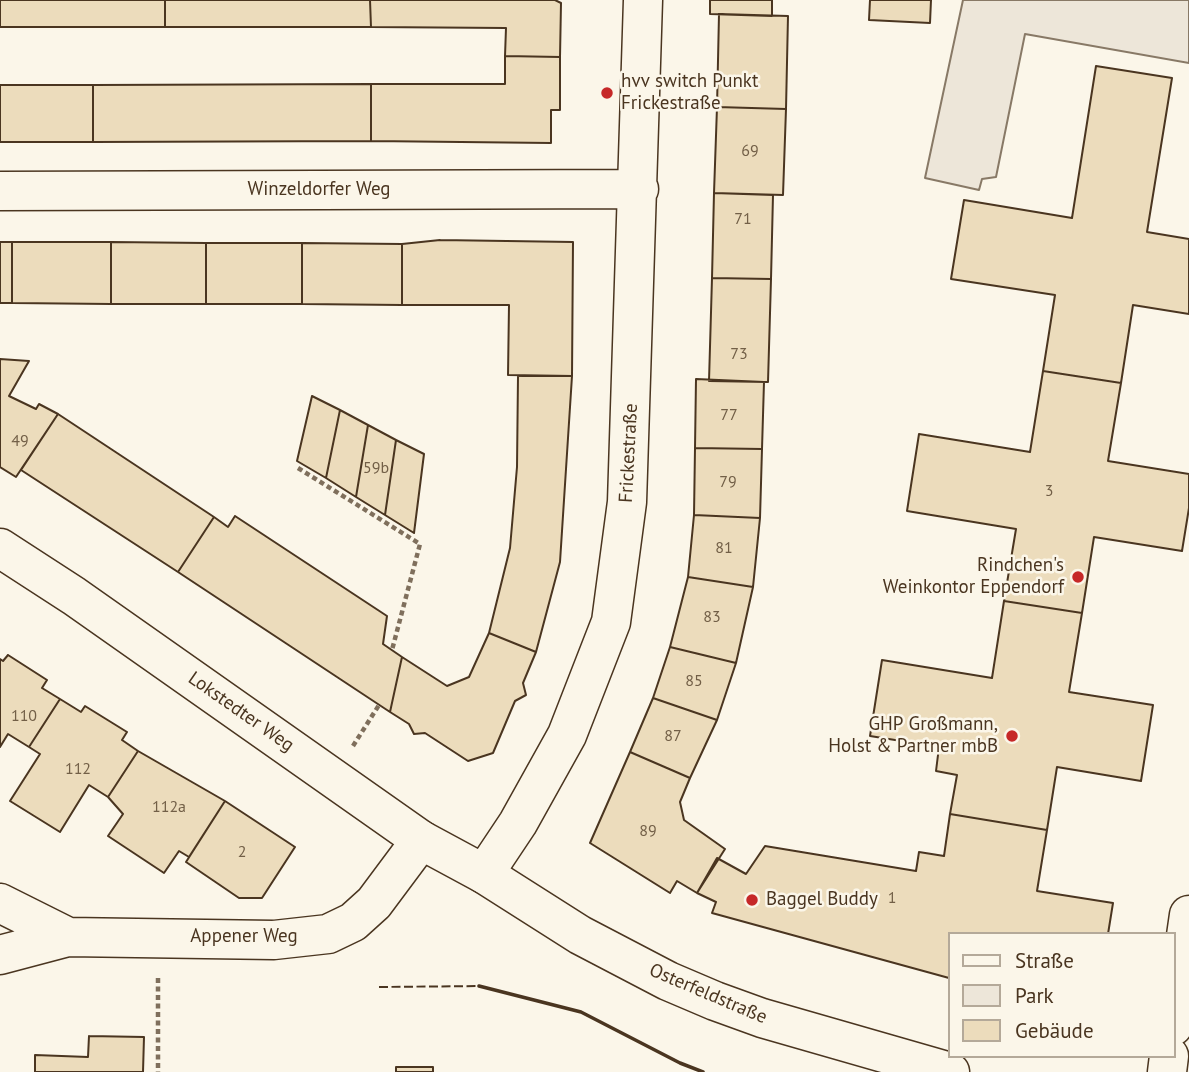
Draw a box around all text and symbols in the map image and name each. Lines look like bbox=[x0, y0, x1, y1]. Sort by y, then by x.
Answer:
place label: hvv switch Punkt Frickestraße bbox=[621, 71, 758, 115]
marker: hvv switch Punkt Frickestraße bbox=[599, 85, 615, 101]
house number: 69 bbox=[741, 141, 759, 161]
street label: Winzeldorfer Weg bbox=[247, 179, 391, 201]
house number: 71 bbox=[734, 209, 752, 229]
house number: 73 bbox=[730, 344, 748, 364]
street label: Frickestraße bbox=[615, 403, 643, 503]
house number: 77 bbox=[720, 405, 738, 425]
house number: 49 bbox=[11, 431, 29, 451]
house number: 59b bbox=[363, 458, 389, 478]
house number: 79 bbox=[719, 472, 737, 492]
house number: 3 bbox=[1045, 481, 1053, 501]
house number: 81 bbox=[715, 538, 733, 558]
place label: Rindchen's Weinkontor Eppendorf bbox=[883, 555, 1064, 599]
marker: Rindchen's Weinkontor Eppendorf bbox=[1070, 569, 1086, 585]
house number: 83 bbox=[703, 607, 721, 627]
street label: Lokstedter Weg bbox=[184, 667, 298, 757]
house number: 85 bbox=[685, 671, 703, 691]
house number: 110 bbox=[11, 706, 37, 726]
place label: GHP Großmann, Holst & Partner mbB bbox=[828, 714, 998, 758]
house number: 87 bbox=[664, 726, 682, 746]
marker: GHP Großmann, Holst & Partner mbB bbox=[1004, 728, 1020, 744]
house number: 112 bbox=[65, 759, 91, 779]
house number: 112a bbox=[152, 797, 186, 817]
house number: 89 bbox=[639, 821, 657, 841]
house number: 2 bbox=[238, 842, 246, 862]
house number: 1 bbox=[888, 888, 896, 908]
place label: Baggel Buddy bbox=[766, 889, 878, 911]
marker: Baggel Buddy bbox=[744, 892, 760, 908]
street label: Appener Weg bbox=[190, 926, 298, 948]
legend bbox=[948, 932, 1175, 1058]
text: Straße bbox=[1015, 947, 1074, 974]
street label: Osterfeldstraße bbox=[646, 959, 770, 1029]
text: Park bbox=[1015, 982, 1054, 1009]
text: Gebäude bbox=[1015, 1017, 1094, 1044]

